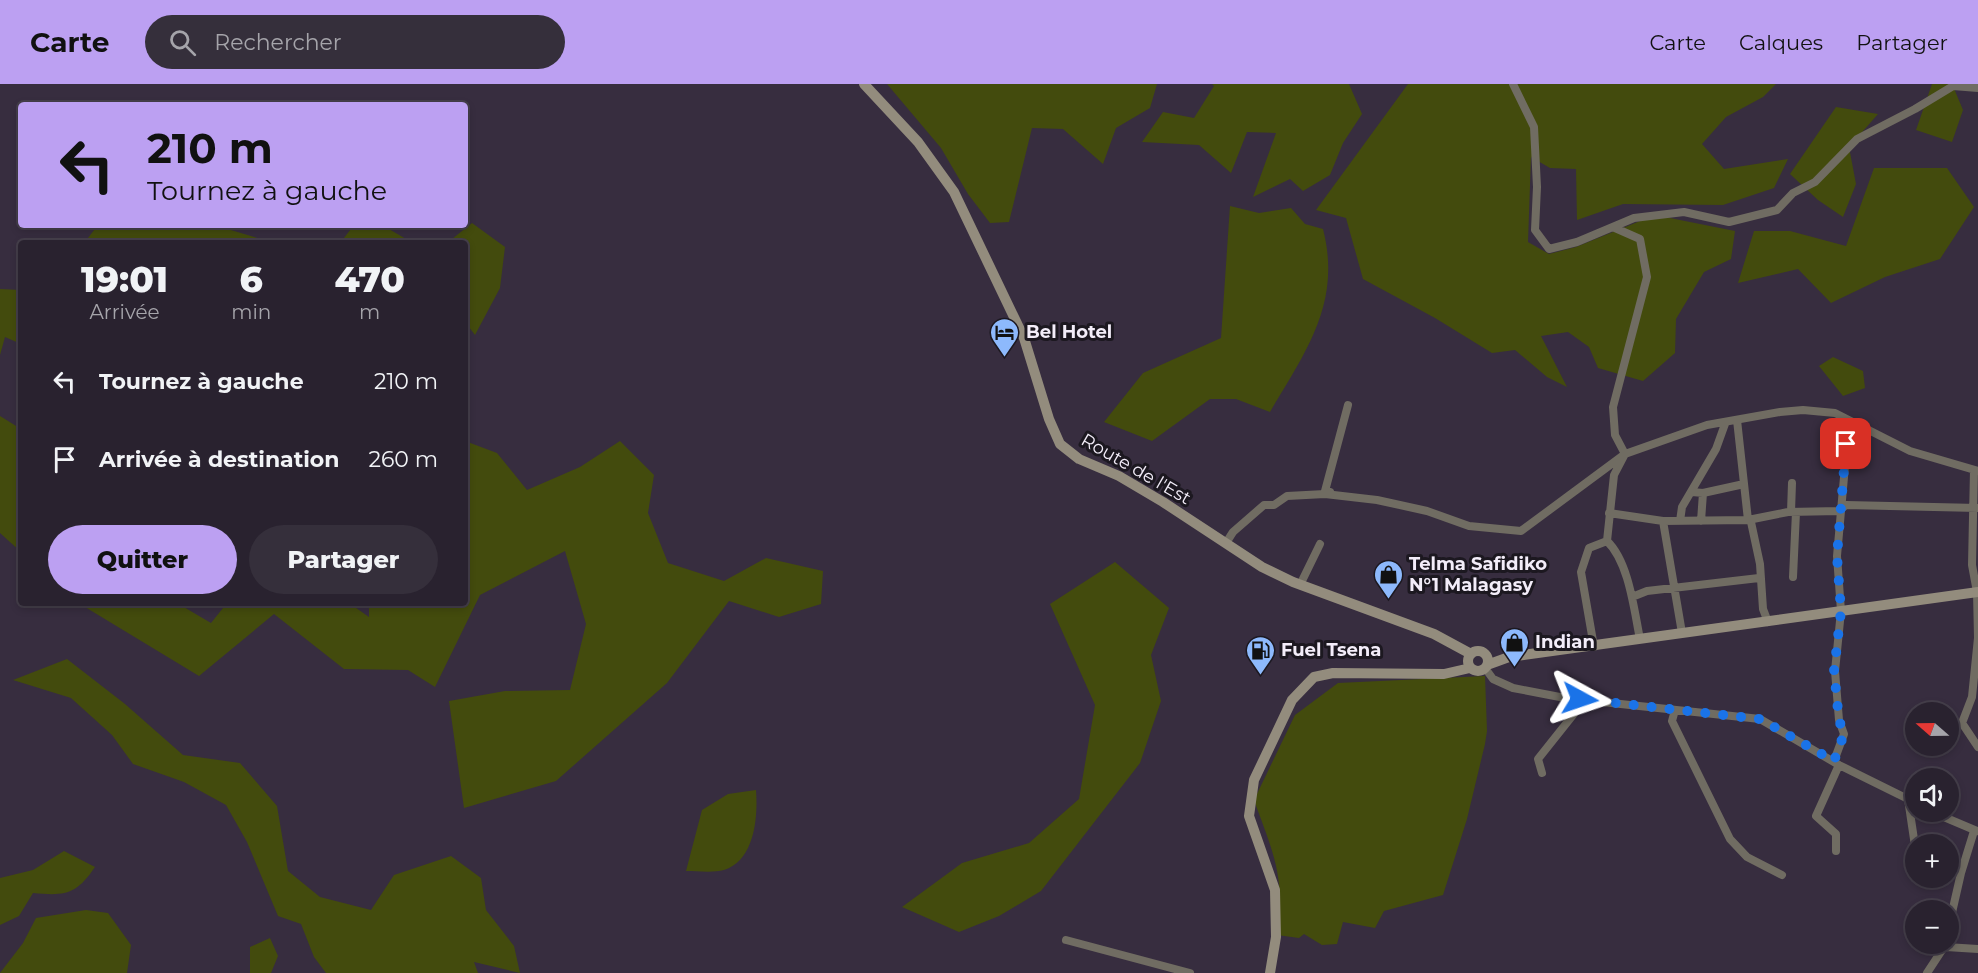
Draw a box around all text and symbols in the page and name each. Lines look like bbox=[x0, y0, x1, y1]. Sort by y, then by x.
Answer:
search box bbox=[145, 15, 565, 69]
text: Carte bbox=[30, 25, 109, 59]
icon: search bbox=[166, 26, 199, 59]
text: Rechercher bbox=[214, 29, 342, 56]
text: Carte bbox=[1649, 30, 1706, 55]
text: Calques bbox=[1739, 30, 1823, 55]
text: Partager bbox=[1856, 30, 1948, 55]
text: 210 m bbox=[147, 122, 273, 174]
icon: left bbox=[48, 126, 126, 204]
text: Tournez à gauche bbox=[147, 174, 387, 207]
text: 19:01 bbox=[81, 257, 168, 301]
text: 6 bbox=[240, 257, 263, 301]
text: 470 bbox=[334, 257, 405, 301]
text: Arrivée bbox=[90, 300, 160, 324]
text: min bbox=[231, 300, 271, 324]
text: m bbox=[359, 300, 380, 324]
hotel icon: Bel Hotel bbox=[989, 316, 1021, 358]
place label: Bel Hotel bbox=[1026, 321, 1112, 343]
icon: left bbox=[48, 365, 81, 398]
text: Tournez à gauche bbox=[99, 368, 304, 395]
text: 210 m bbox=[374, 368, 438, 395]
pin bbox=[1820, 418, 1871, 469]
icon: arrive bbox=[1829, 427, 1862, 460]
street label: Route de l'Est bbox=[1077, 429, 1195, 509]
icon: arrive bbox=[48, 443, 81, 476]
text: Arrivée à destination bbox=[99, 446, 339, 473]
text: 260 m bbox=[368, 446, 438, 473]
button: Quitter bbox=[48, 525, 237, 594]
button: Partager bbox=[249, 525, 438, 594]
place label: Telma Safidiko N°1 Malagasy bbox=[1409, 553, 1547, 596]
shop icon: Telma Safidiko N°1 Malagasy bbox=[1372, 558, 1404, 600]
shop icon: Indian bbox=[1498, 626, 1530, 668]
place label: Indian bbox=[1535, 631, 1595, 653]
fuel station icon: Fuel Tsena bbox=[1244, 634, 1276, 676]
place label: Fuel Tsena bbox=[1281, 639, 1381, 661]
position arrow bbox=[1548, 667, 1612, 731]
north arrow bbox=[1905, 702, 1959, 756]
map controls bbox=[1905, 702, 1959, 954]
button: sound bbox=[1905, 768, 1959, 822]
button: + bbox=[1905, 834, 1959, 888]
button: − bbox=[1905, 900, 1959, 954]

